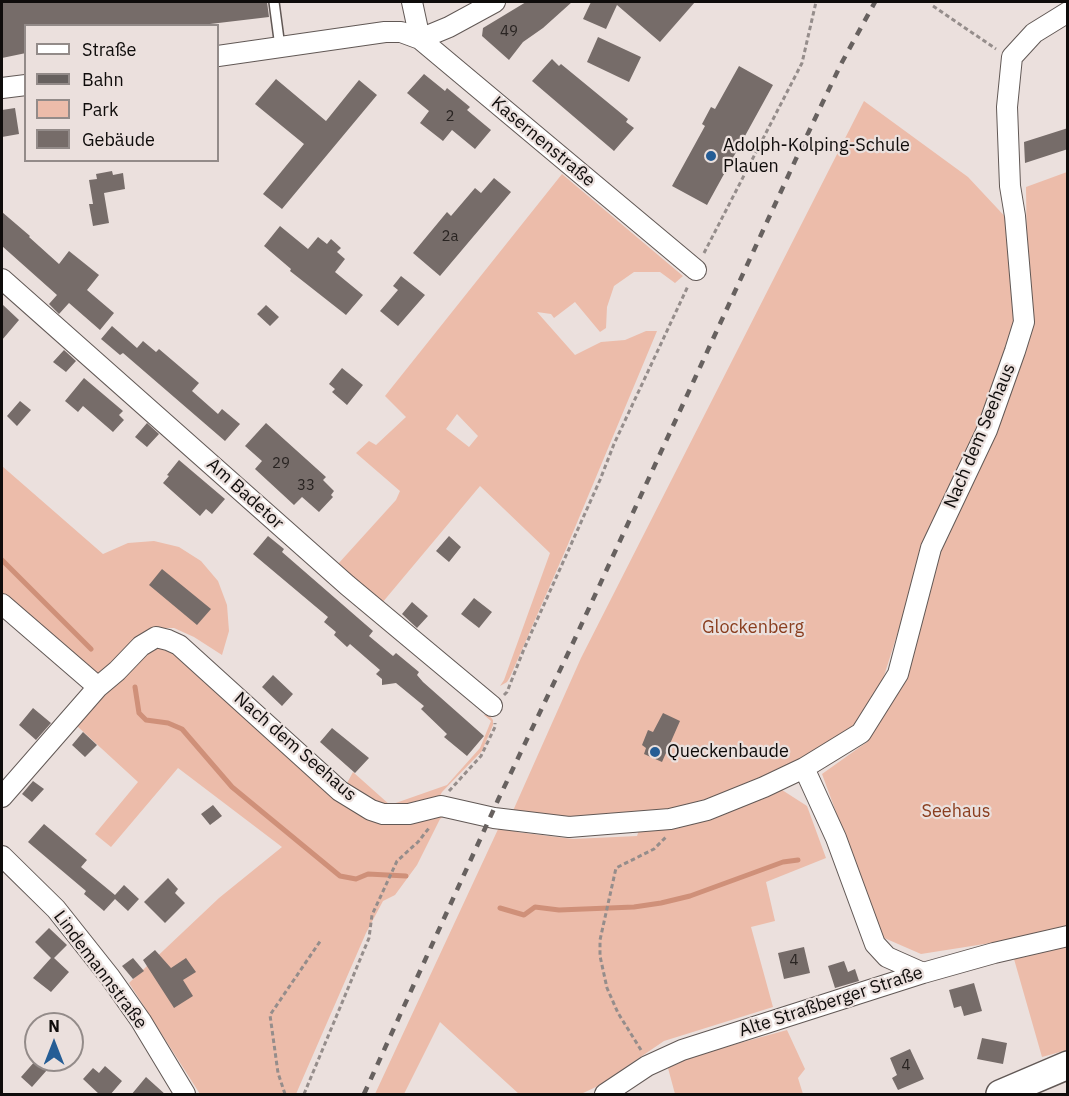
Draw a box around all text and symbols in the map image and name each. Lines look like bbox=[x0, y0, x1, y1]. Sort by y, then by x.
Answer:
house number: 49 bbox=[500, 23, 518, 41]
legend bbox=[24, 24, 219, 162]
text: Straße bbox=[82, 38, 136, 61]
text: Bahn bbox=[82, 68, 124, 91]
street label: Kasernenstraße bbox=[487, 92, 599, 192]
text: Park bbox=[82, 98, 118, 121]
house number: 2 bbox=[446, 108, 454, 126]
text: Gebäude bbox=[82, 128, 155, 151]
place label: Adolph-Kolping-Schule Plauen bbox=[723, 135, 910, 178]
marker: Adolph-Kolping-Schule Plauen bbox=[704, 149, 718, 163]
house number: 2a bbox=[441, 228, 459, 246]
street label: Nach dem Seehaus bbox=[940, 360, 1020, 512]
street label: Am Badetor bbox=[202, 454, 288, 534]
house number: 29 bbox=[272, 455, 290, 473]
house number: 33 bbox=[297, 477, 315, 495]
park label: Glockenberg bbox=[702, 617, 804, 639]
street label: Nach dem Seehaus bbox=[229, 688, 361, 806]
place label: Queckenbaude bbox=[667, 741, 789, 763]
marker: Queckenbaude bbox=[648, 745, 662, 759]
park label: Seehaus bbox=[921, 801, 991, 823]
street label: Lindemannstraße bbox=[49, 907, 151, 1033]
house number: 4 bbox=[790, 952, 798, 970]
street label: Alte Straßberger Straße bbox=[736, 962, 926, 1042]
north arrow bbox=[24, 1012, 84, 1072]
text: N bbox=[48, 1016, 60, 1036]
house number: 4 bbox=[902, 1057, 910, 1075]

